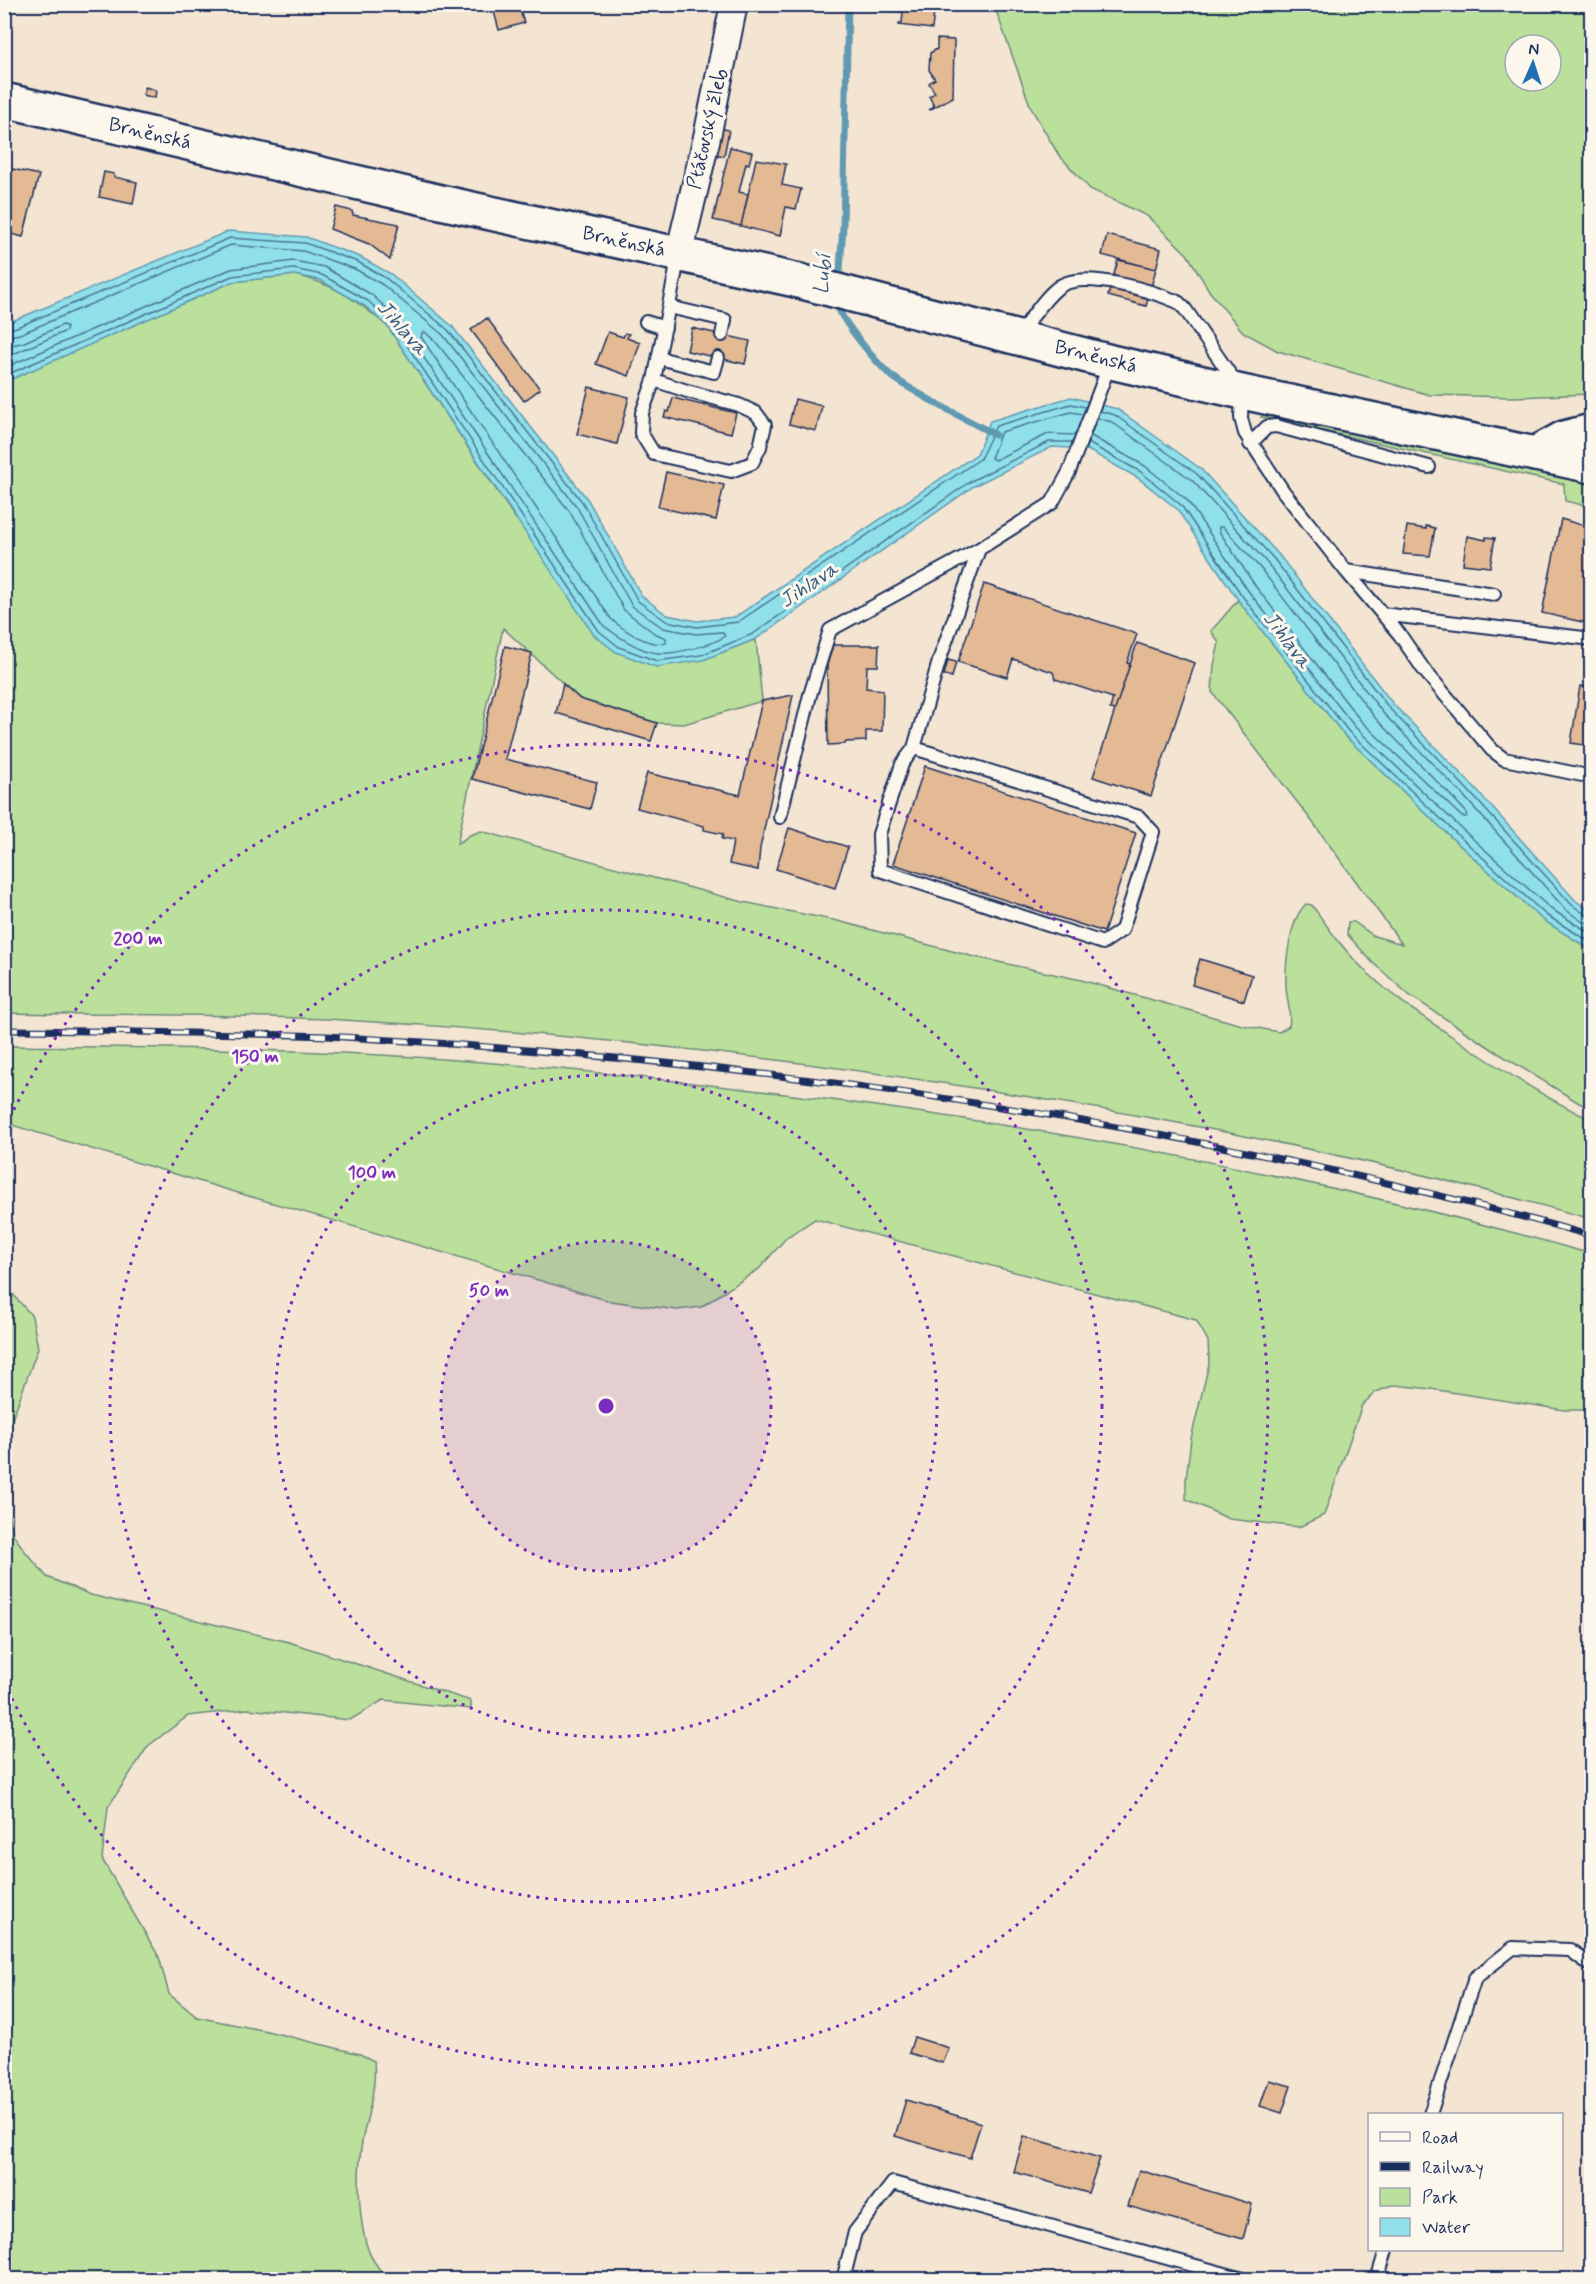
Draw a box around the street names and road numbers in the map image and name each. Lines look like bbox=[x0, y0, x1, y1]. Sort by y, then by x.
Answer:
street label: Ptáčovský žleb bbox=[681, 66, 735, 192]
street label: Brněnská bbox=[106, 111, 194, 157]
street label: Brněnská bbox=[580, 220, 668, 264]
street label: Brněnská bbox=[1052, 334, 1140, 380]

